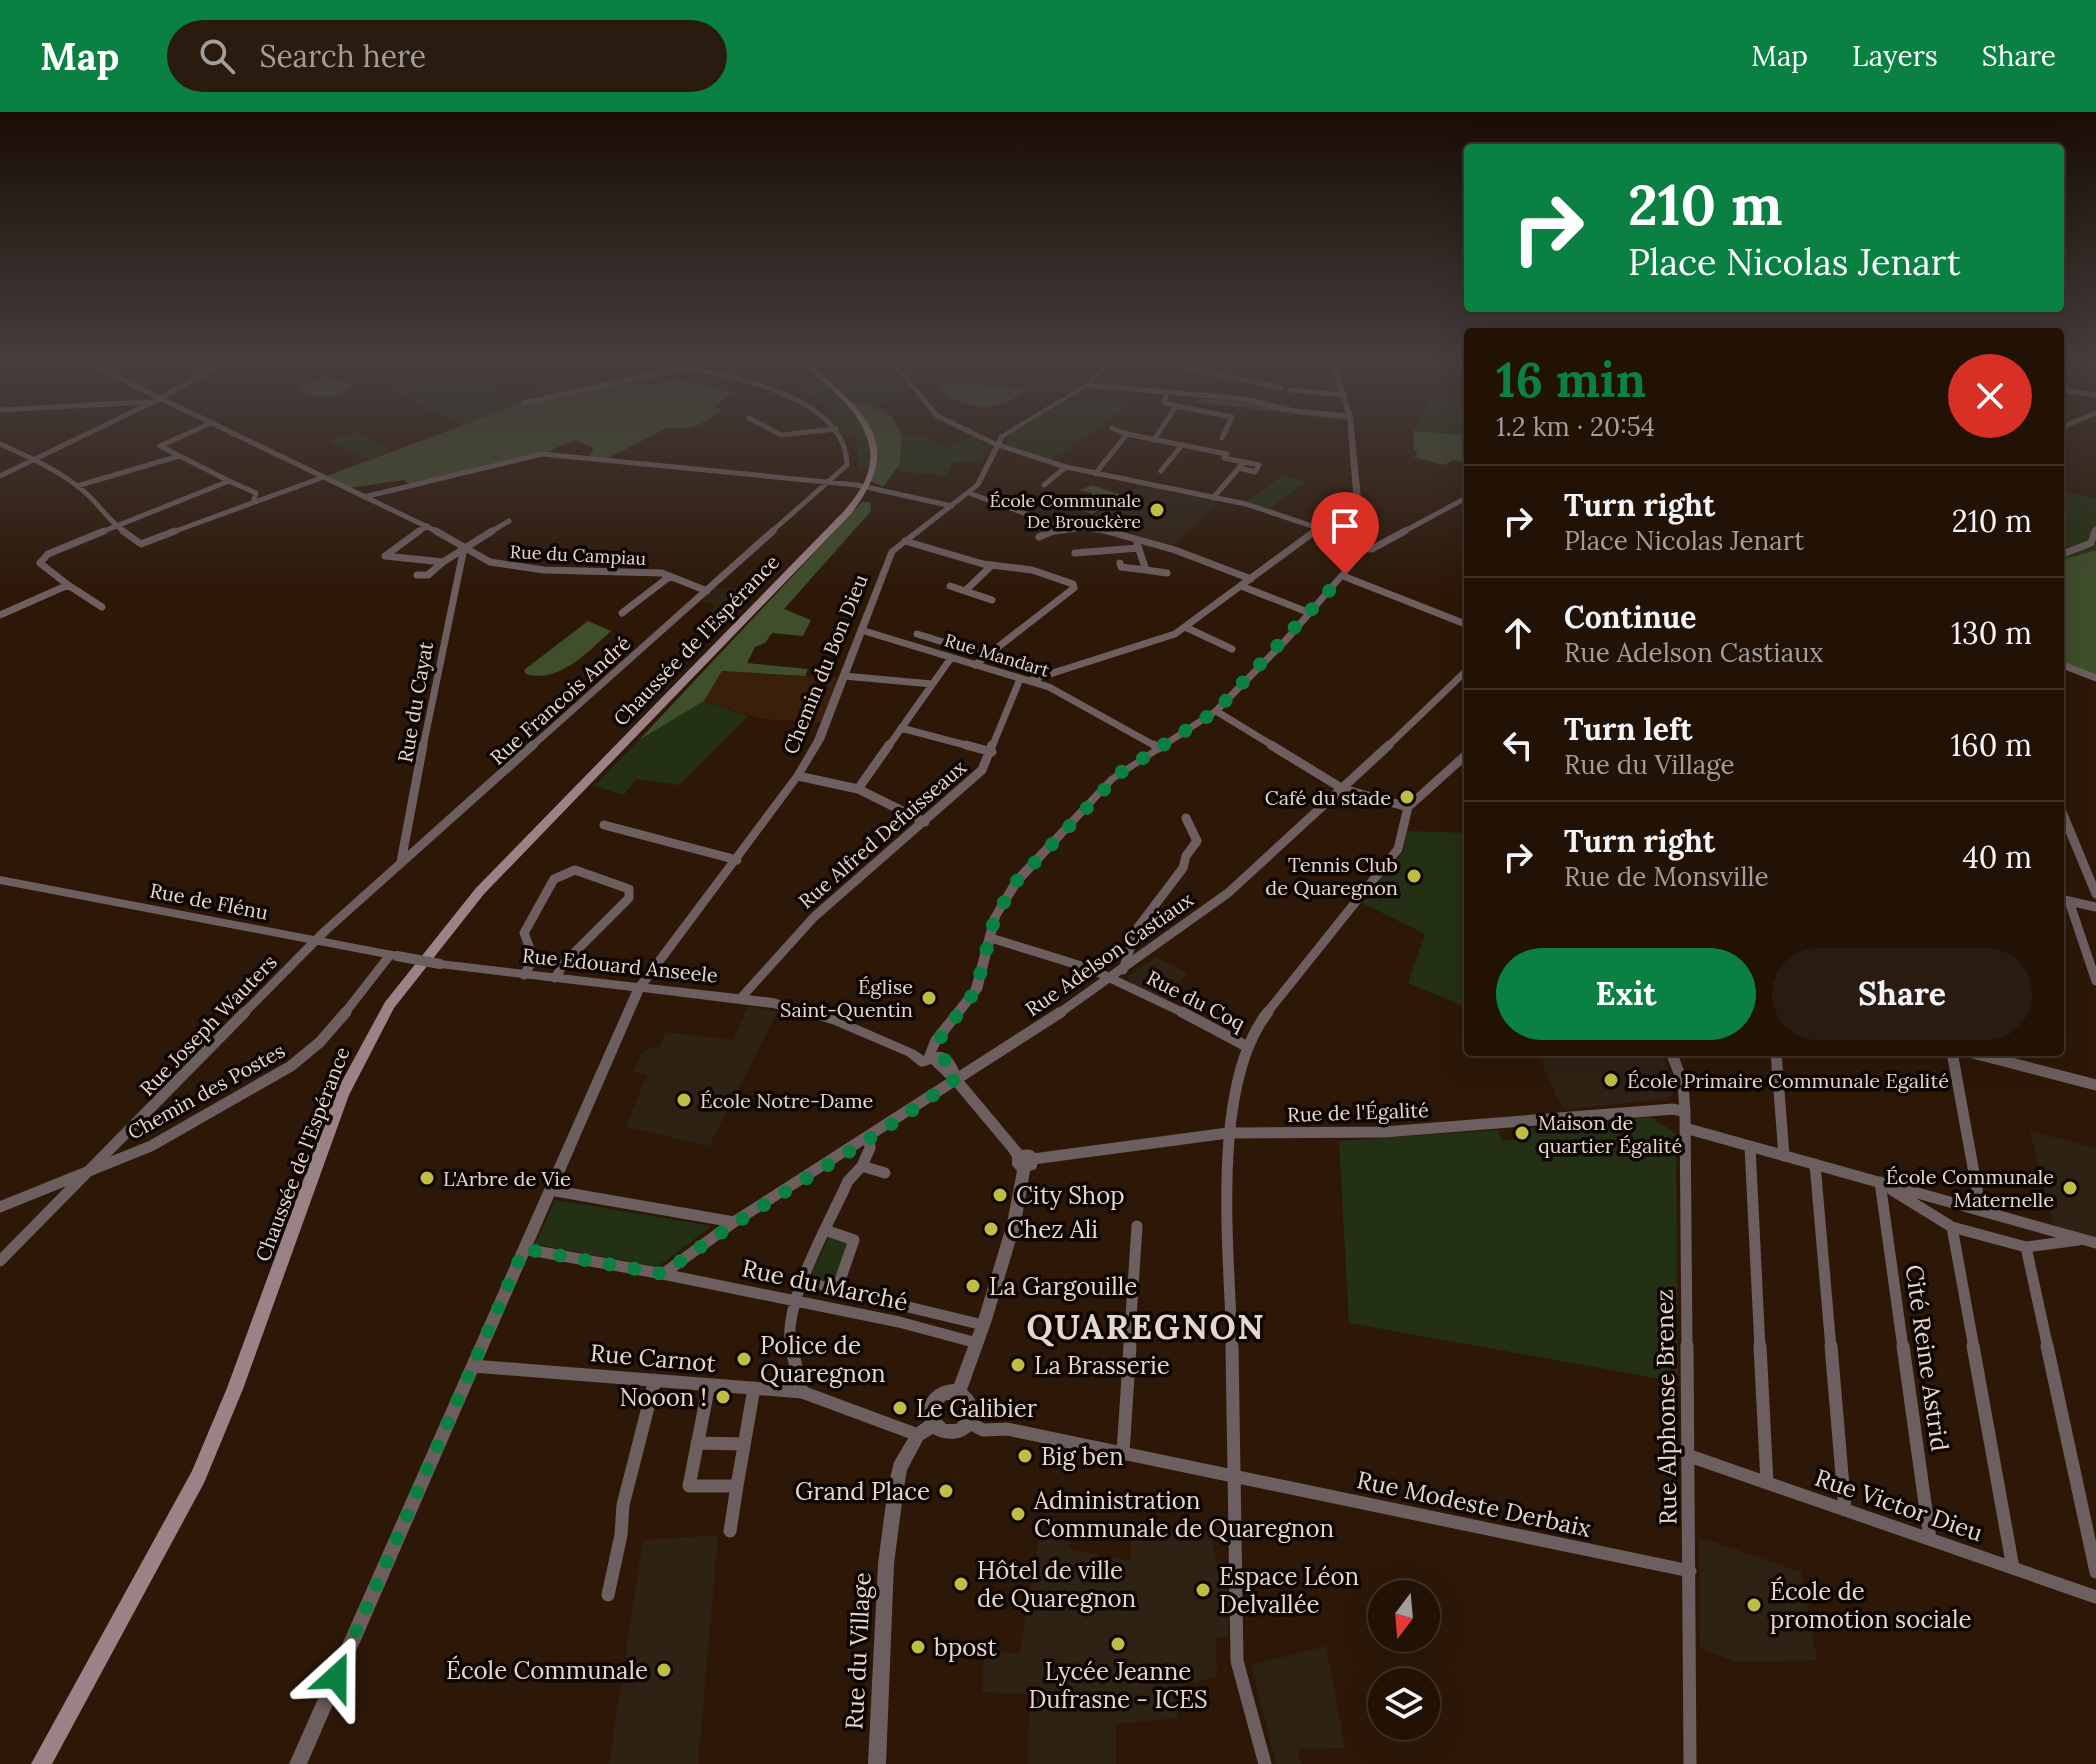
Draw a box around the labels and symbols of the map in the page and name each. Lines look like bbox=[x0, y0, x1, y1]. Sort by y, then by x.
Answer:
place label: École Communale De Brouckère bbox=[989, 489, 1141, 533]
pin bbox=[1311, 492, 1379, 574]
marker: École Communale De Brouckère bbox=[1148, 501, 1166, 519]
street label: Rue du Campiau bbox=[509, 540, 647, 570]
street label: Chaussée de l'Espérance bbox=[608, 549, 784, 731]
street label: Chemin du Bon Dieu bbox=[778, 570, 873, 758]
street label: Rue Mandart bbox=[942, 628, 1052, 682]
street label: Rue Francois André bbox=[484, 630, 636, 770]
street label: Rue du Cayat bbox=[392, 639, 438, 764]
street label: Rue Alfred Defuisseaux bbox=[793, 754, 971, 914]
place label: Café du stade bbox=[1265, 785, 1391, 810]
marker: Café du stade bbox=[1398, 788, 1416, 806]
place label: Tennis Club de Quaregnon bbox=[1265, 852, 1398, 900]
marker: Tennis Club de Quaregnon bbox=[1405, 867, 1423, 885]
street label: Rue de Flénu bbox=[148, 877, 270, 925]
street label: Rue Adelson Castiaux bbox=[1020, 886, 1198, 1021]
street label: Rue Edouard Anseele bbox=[521, 942, 719, 988]
street label: Rue Joseph Wauters bbox=[134, 949, 282, 1101]
street label: Rue du Coq bbox=[1143, 965, 1250, 1036]
place label: Église Saint-Quentin bbox=[780, 974, 913, 1022]
marker: Église Saint-Quentin bbox=[920, 989, 938, 1007]
street label: Chemin des Postes bbox=[123, 1037, 289, 1145]
street label: Chaussée de l'Espérance bbox=[249, 1043, 355, 1265]
place label: École Primaire Communale Egalité bbox=[1627, 1068, 1949, 1093]
marker: École Primaire Communale Egalité bbox=[1602, 1071, 1620, 1089]
place label: École Notre-Dame bbox=[700, 1088, 874, 1113]
marker: École Notre-Dame bbox=[675, 1091, 693, 1109]
street label: Rue de l'Égalité bbox=[1287, 1097, 1430, 1127]
place label: Maison de quartier Égalité bbox=[1538, 1110, 1683, 1158]
marker: Maison de quartier Égalité bbox=[1513, 1124, 1531, 1142]
place label: École Communale Maternelle bbox=[1886, 1164, 2054, 1212]
place label: L'Arbre de Vie bbox=[443, 1166, 571, 1191]
marker: L'Arbre de Vie bbox=[418, 1169, 436, 1187]
marker: École Communale Maternelle bbox=[2061, 1179, 2079, 1197]
place label: City Shop bbox=[1016, 1180, 1125, 1211]
marker: City Shop bbox=[991, 1186, 1009, 1204]
place label: Chez Ali bbox=[1007, 1214, 1098, 1245]
marker: Chez Ali bbox=[982, 1220, 1000, 1238]
street label: Rue du Marché bbox=[739, 1252, 911, 1318]
street label: Cité Reine Astrid bbox=[1899, 1263, 1955, 1453]
place label: La Gargouille bbox=[989, 1271, 1137, 1302]
marker: La Gargouille bbox=[964, 1277, 982, 1295]
street label: Rue Alphonse Brenez bbox=[1648, 1289, 1684, 1525]
district label: QUAREGNON bbox=[1026, 1305, 1266, 1348]
place label: Police de Quaregnon bbox=[760, 1330, 886, 1389]
street label: Rue Carnot bbox=[589, 1337, 718, 1379]
marker: Police de Quaregnon bbox=[735, 1350, 753, 1368]
place label: La Brasserie bbox=[1034, 1350, 1170, 1381]
marker: La Brasserie bbox=[1009, 1356, 1027, 1374]
place label: Nooon ! bbox=[620, 1382, 707, 1413]
marker: Nooon ! bbox=[714, 1388, 732, 1406]
place label: Le Galibier bbox=[916, 1393, 1038, 1424]
marker: Le Galibier bbox=[891, 1399, 909, 1417]
place label: Big ben bbox=[1041, 1441, 1124, 1472]
marker: Big ben bbox=[1016, 1447, 1034, 1465]
street label: Rue Victor Dieu bbox=[1811, 1462, 1987, 1548]
street label: Rue Modeste Derbaix bbox=[1354, 1464, 1594, 1544]
place label: Grand Place bbox=[795, 1476, 930, 1507]
marker: Grand Place bbox=[937, 1482, 955, 1500]
place label: Administration Communale de Quaregnon bbox=[1033, 1485, 1334, 1544]
marker: Administration Communale de Quaregnon bbox=[1009, 1505, 1027, 1523]
place label: Hôtel de ville de Quaregnon bbox=[977, 1555, 1136, 1614]
place label: Espace Léon Delvallée bbox=[1219, 1561, 1359, 1620]
street label: Rue du Village bbox=[838, 1572, 878, 1730]
marker: Hôtel de ville de Quaregnon bbox=[952, 1575, 970, 1593]
place label: École de promotion sociale bbox=[1770, 1576, 1972, 1635]
north arrow bbox=[1368, 1580, 1440, 1652]
marker: Espace Léon Delvallée bbox=[1194, 1581, 1212, 1599]
marker: École de promotion sociale bbox=[1745, 1596, 1763, 1614]
place label: bpost bbox=[934, 1632, 997, 1663]
position arrow bbox=[294, 1635, 378, 1719]
marker: Lycée Jeanne Dufrasne - ICES bbox=[1109, 1635, 1127, 1653]
marker: bpost bbox=[909, 1638, 927, 1656]
place label: École Communale bbox=[446, 1655, 648, 1686]
place label: Lycée Jeanne Dufrasne - ICES bbox=[1028, 1656, 1208, 1715]
marker: École Communale bbox=[655, 1661, 673, 1679]

